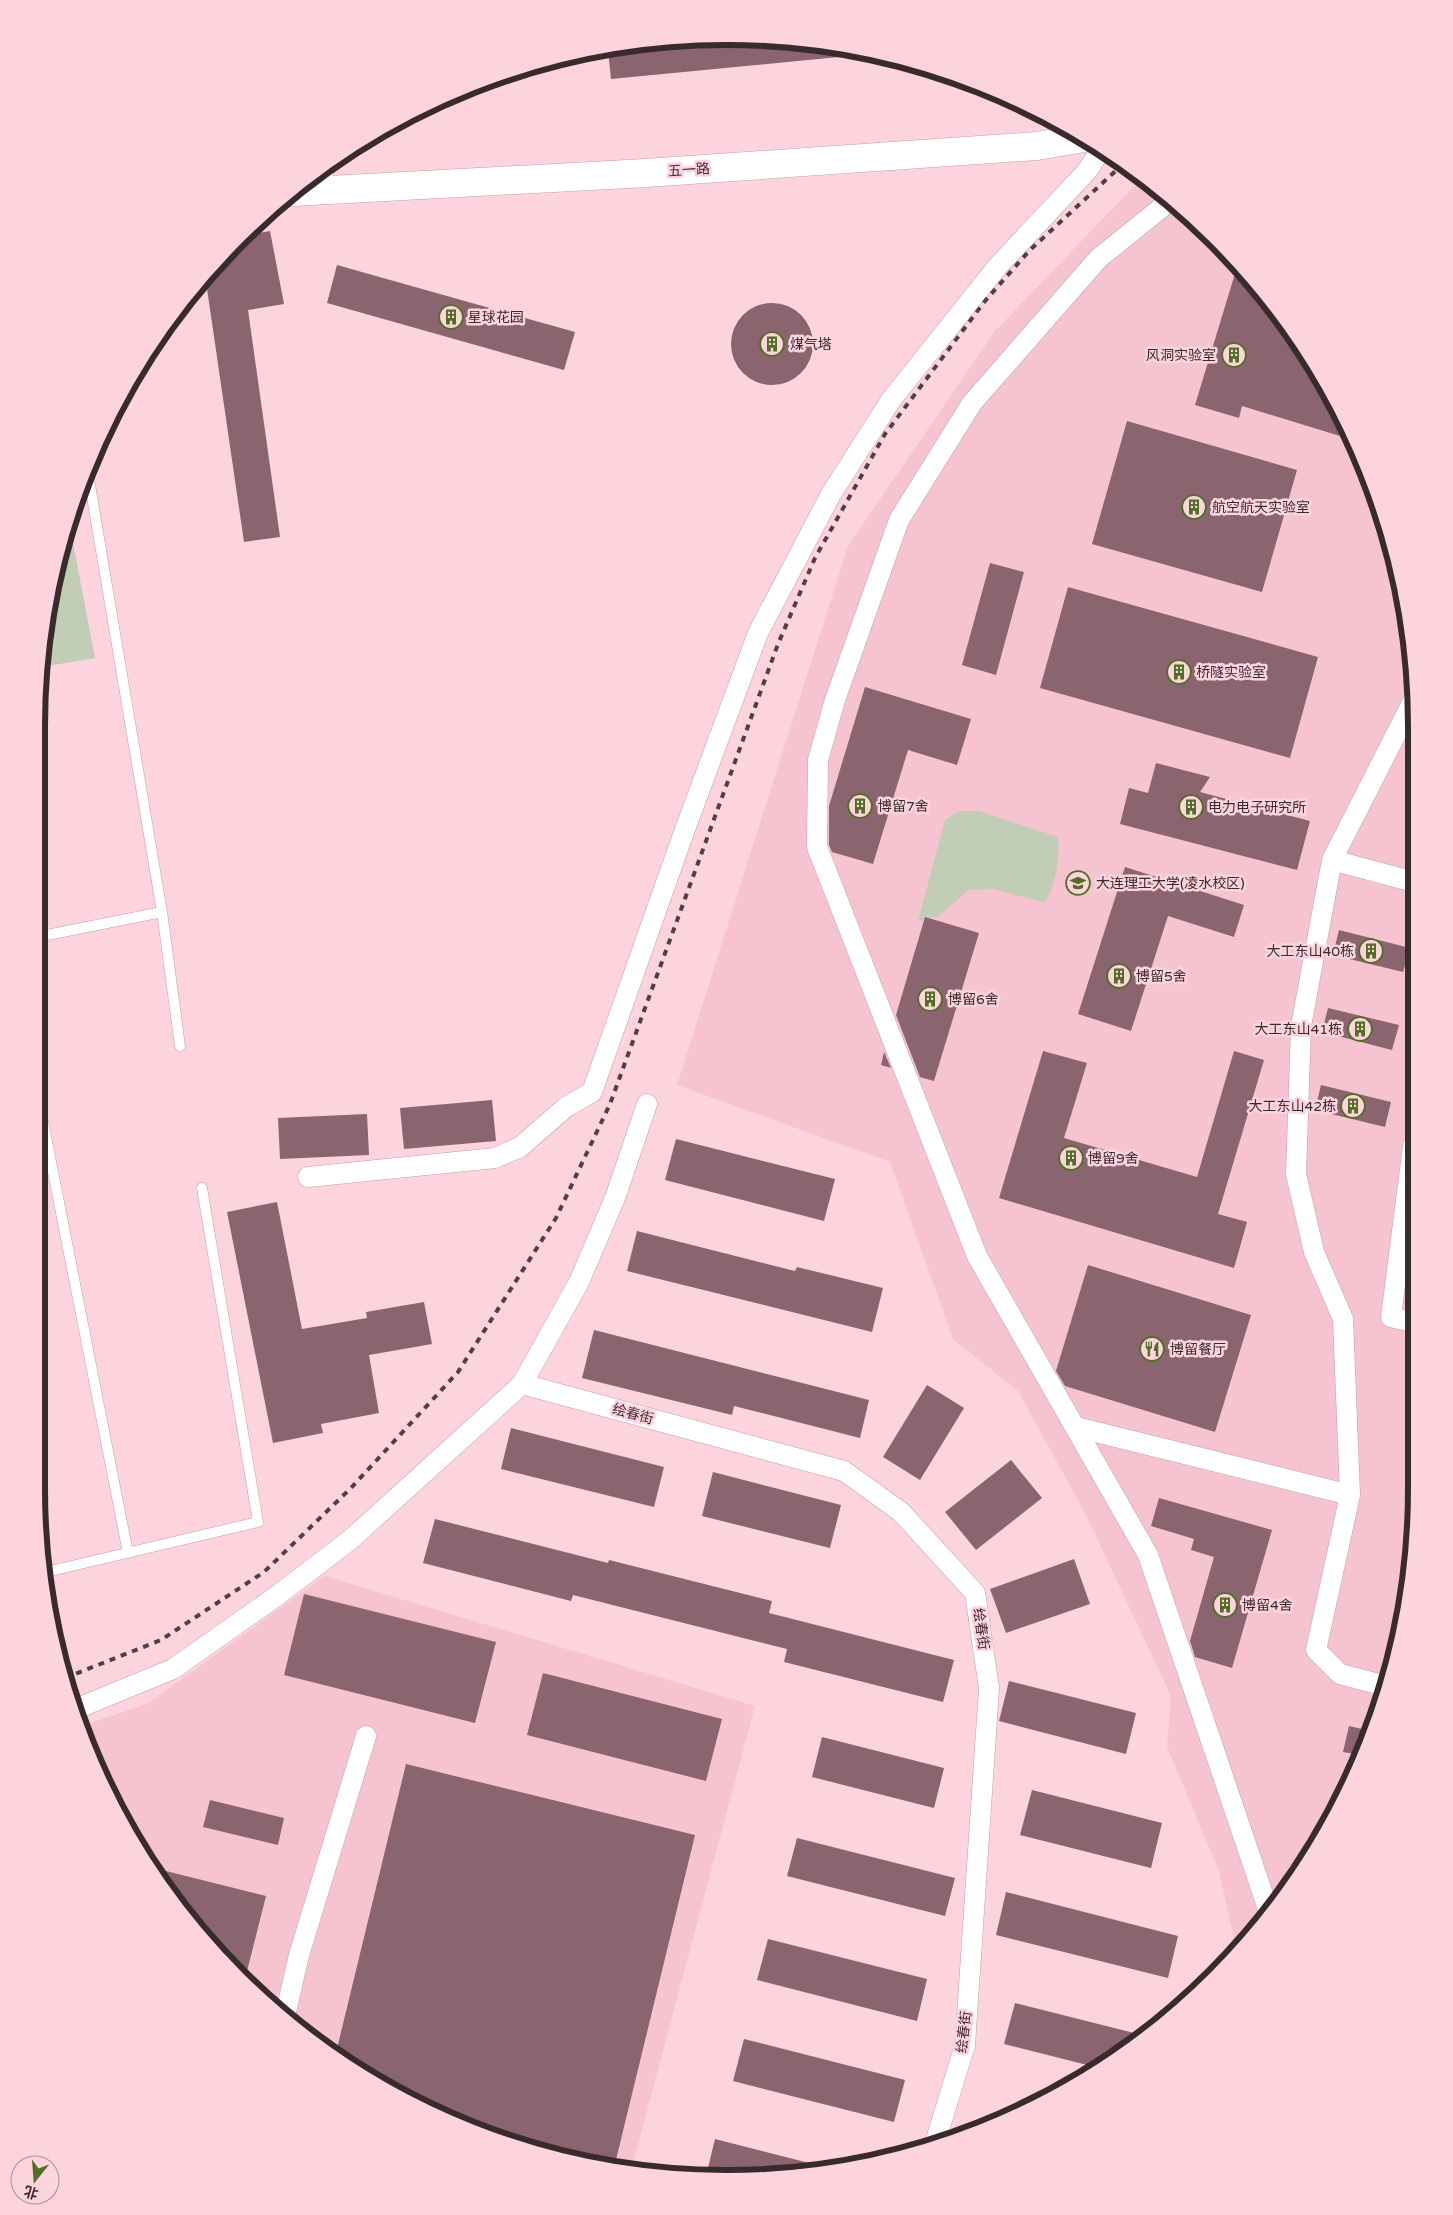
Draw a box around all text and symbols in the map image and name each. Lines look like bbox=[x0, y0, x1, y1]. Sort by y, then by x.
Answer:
street label: 五一路 bbox=[667, 160, 711, 180]
building icon: 星球花园 bbox=[438, 304, 464, 330]
place label: 星球花园 bbox=[468, 309, 524, 326]
building icon: 煤气塔 bbox=[759, 331, 785, 357]
place label: 煤气塔 bbox=[790, 336, 832, 353]
building icon: 风洞实验室 bbox=[1221, 342, 1247, 368]
place label: 风洞实验室 bbox=[1146, 347, 1216, 364]
building icon: 航空航天实验室 bbox=[1181, 494, 1207, 520]
place label: 航空航天实验室 bbox=[1212, 499, 1310, 516]
building icon: 桥隧实验室 bbox=[1166, 659, 1192, 685]
place label: 桥隧实验室 bbox=[1196, 664, 1266, 681]
building icon: 博留7舍 bbox=[847, 793, 873, 819]
building icon: 电力电子研究所 bbox=[1178, 794, 1204, 820]
place label: 博留7舍 bbox=[878, 798, 929, 815]
place label: 电力电子研究所 bbox=[1208, 799, 1306, 816]
school or university icon: 大连理工大学(凌水校区) bbox=[1065, 870, 1091, 896]
place label: 大连理工大学(凌水校区) bbox=[1096, 875, 1245, 892]
building icon: 大工东山40栋 bbox=[1358, 938, 1384, 964]
place label: 大工东山40栋 bbox=[1266, 943, 1354, 960]
building icon: 博留5舍 bbox=[1106, 963, 1132, 989]
place label: 博留5舍 bbox=[1136, 968, 1187, 985]
building icon: 博留6舍 bbox=[917, 986, 943, 1012]
place label: 博留6舍 bbox=[948, 991, 999, 1008]
building icon: 大工东山41栋 bbox=[1347, 1016, 1373, 1042]
place label: 大工东山41栋 bbox=[1254, 1021, 1342, 1038]
building icon: 大工东山42栋 bbox=[1340, 1093, 1366, 1119]
place label: 大工东山42栋 bbox=[1248, 1098, 1336, 1115]
building icon: 博留9舍 bbox=[1058, 1145, 1084, 1171]
place label: 博留9舍 bbox=[1088, 1150, 1139, 1167]
restaurant icon: 博留餐厅 bbox=[1139, 1336, 1165, 1362]
place label: 博留餐厅 bbox=[1170, 1341, 1226, 1358]
street label: 绘春街 bbox=[611, 1400, 655, 1428]
building icon: 博留4舍 bbox=[1212, 1592, 1238, 1618]
place label: 博留4舍 bbox=[1242, 1597, 1293, 1614]
street label: 绘春街 bbox=[970, 1607, 992, 1651]
street label: 绘春街 bbox=[953, 2010, 975, 2054]
north arrow bbox=[10, 2155, 60, 2205]
text: 北 bbox=[22, 2182, 41, 2202]

